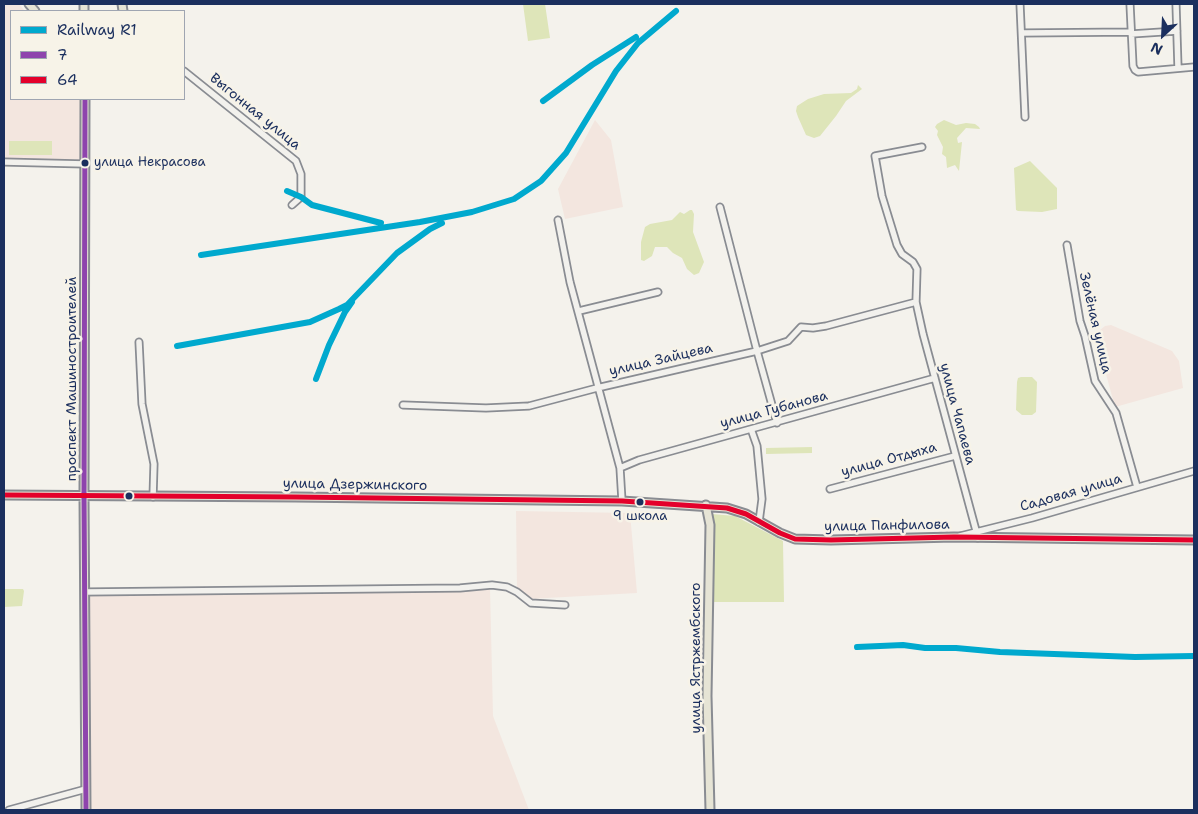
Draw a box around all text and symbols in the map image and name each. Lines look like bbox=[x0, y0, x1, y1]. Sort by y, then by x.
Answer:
legend bbox=[10, 10, 185, 100]
north arrow bbox=[1138, 10, 1188, 60]
text: Railway R1 bbox=[57, 20, 137, 40]
text: N bbox=[1148, 38, 1165, 59]
text: 7 bbox=[57, 45, 68, 65]
text: 64 bbox=[57, 70, 77, 90]
street label: Выгонная улица bbox=[206, 70, 304, 154]
place label: улица Некрасова bbox=[94, 155, 206, 171]
marker: улица Некрасова bbox=[80, 158, 90, 168]
street label: Зелёная улица bbox=[1075, 271, 1115, 375]
street label: проспект Машиностроителей bbox=[64, 277, 80, 481]
street label: улица Зайцева bbox=[608, 340, 714, 380]
street label: улица Чапаева bbox=[935, 361, 979, 467]
street label: улица Губанова bbox=[718, 388, 830, 432]
street label: улица Отдыха bbox=[839, 439, 939, 481]
street label: Садовая улица bbox=[1018, 470, 1124, 516]
street label: улица Дзержинского bbox=[283, 475, 427, 495]
unlabelled marker bbox=[124, 491, 134, 501]
marker: 9 школа bbox=[635, 497, 645, 507]
place label: 9 школа bbox=[613, 509, 667, 525]
street label: улица Панфилова bbox=[824, 517, 950, 535]
street label: улица Ястржембского bbox=[688, 582, 704, 734]

